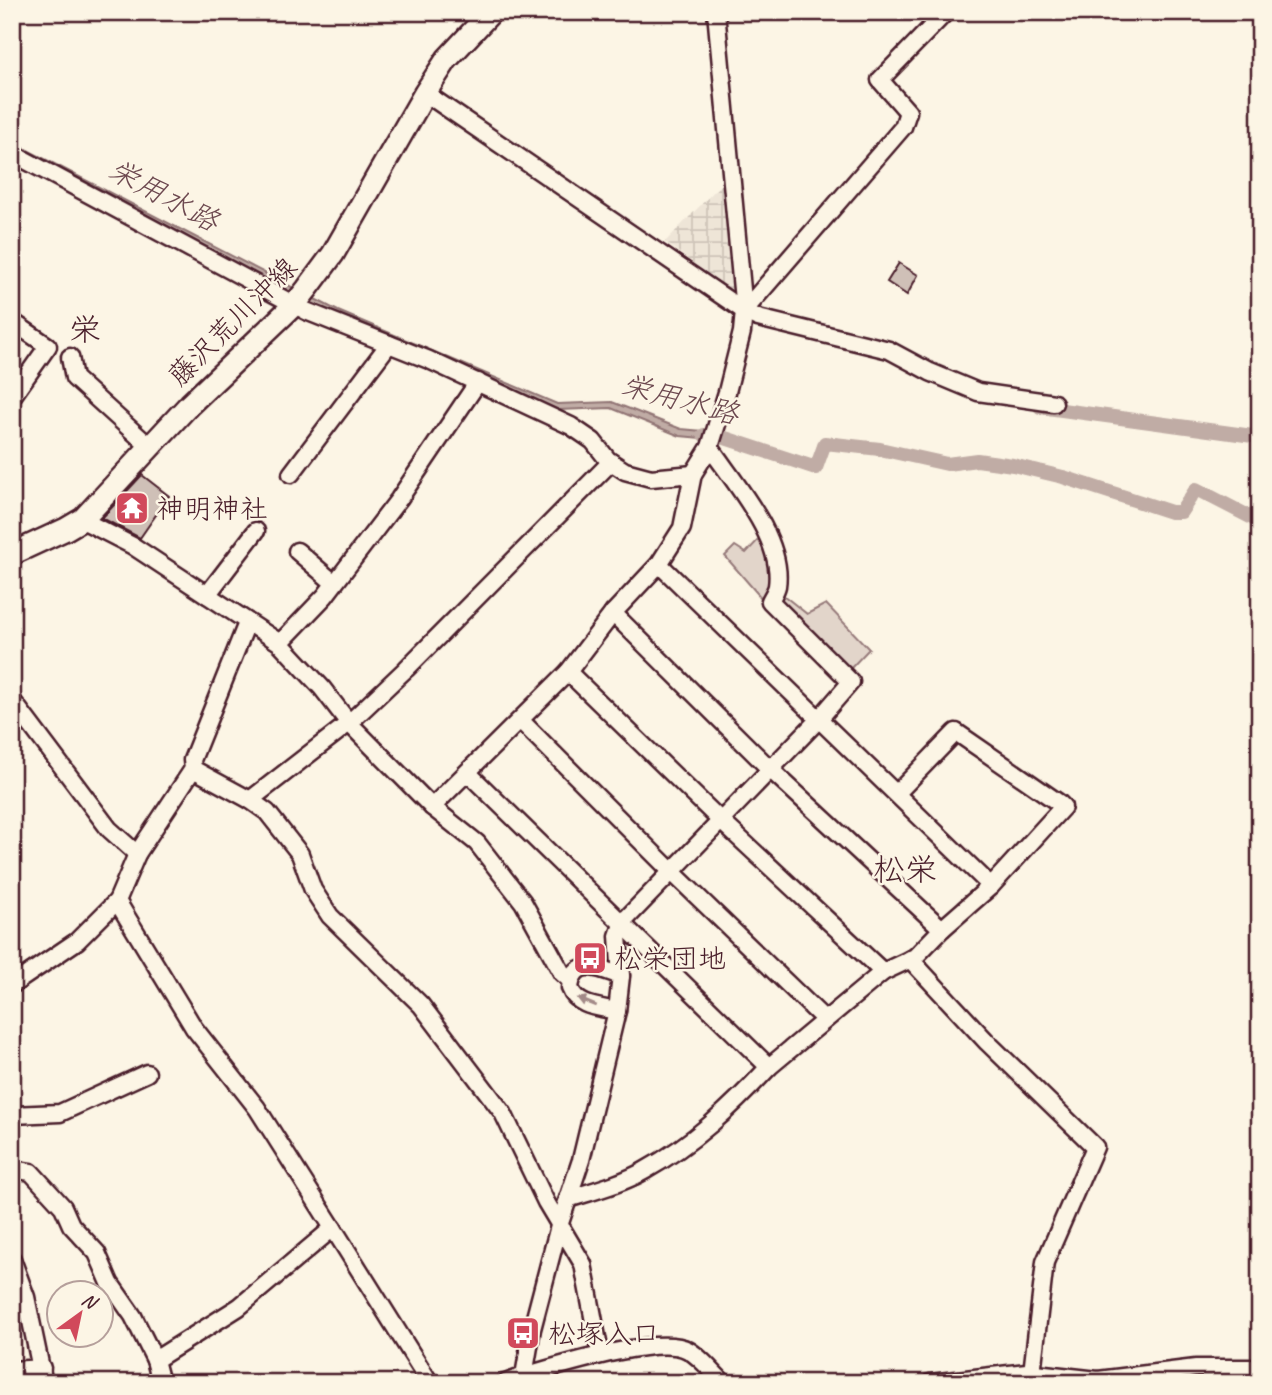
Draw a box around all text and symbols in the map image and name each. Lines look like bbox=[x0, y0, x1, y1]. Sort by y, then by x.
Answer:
water label: 栄用水路 bbox=[102, 150, 228, 241]
street label: 藤沢荒川沖線 bbox=[161, 250, 304, 393]
district label: 栄 bbox=[69, 309, 101, 350]
water label: 栄用水路 bbox=[617, 365, 745, 433]
temple icon: 神明神社 bbox=[113, 489, 151, 527]
place label: 神明神社 bbox=[156, 491, 268, 526]
district label: 松栄 bbox=[873, 849, 937, 890]
bus stop icon: 松栄団地 bbox=[571, 939, 609, 977]
place label: 松栄団地 bbox=[614, 941, 726, 976]
one-way arrow bbox=[576, 997, 597, 1008]
north arrow bbox=[46, 1280, 116, 1350]
text: N bbox=[77, 1287, 103, 1316]
bus stop icon: 松塚入口 bbox=[504, 1314, 542, 1352]
place label: 松塚入口 bbox=[548, 1316, 660, 1351]

